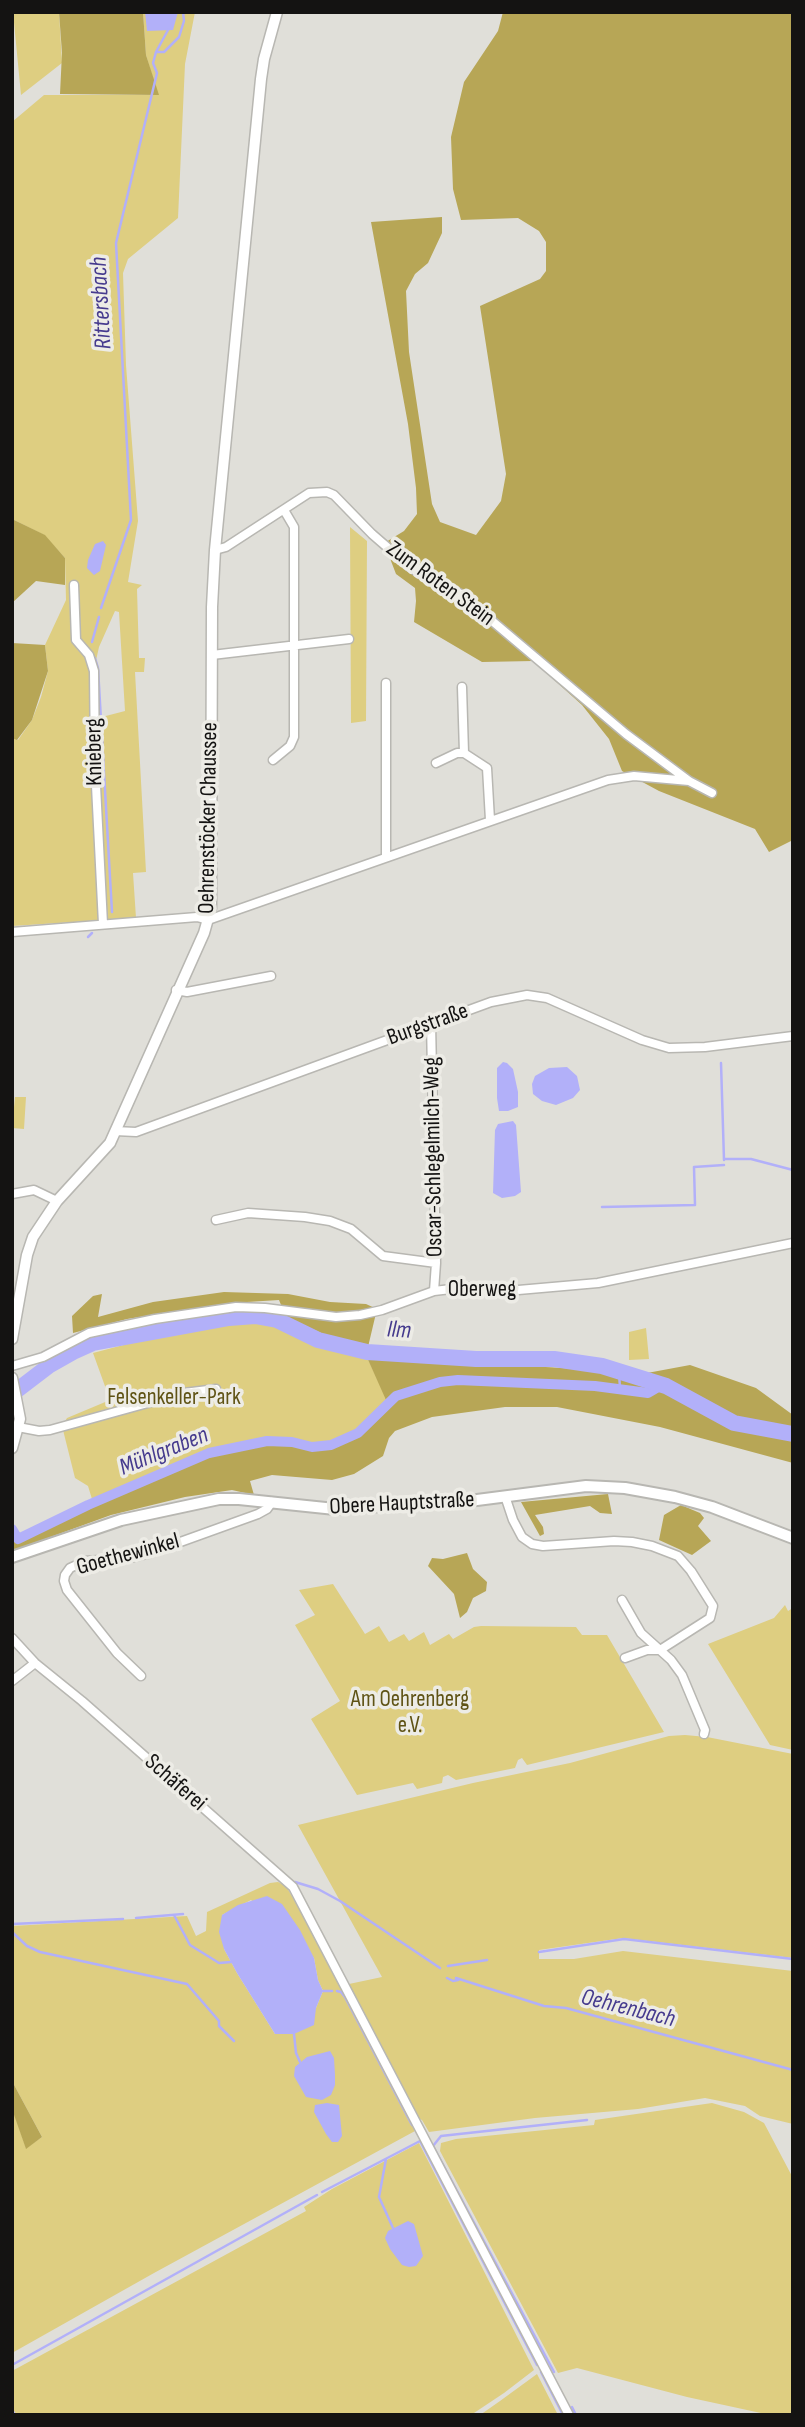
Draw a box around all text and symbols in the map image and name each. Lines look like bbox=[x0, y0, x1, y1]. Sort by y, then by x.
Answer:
water label: Rittersbach bbox=[85, 256, 119, 350]
street label: Zum Roten Stein bbox=[381, 536, 499, 632]
street label: Knieberg bbox=[81, 718, 109, 786]
street label: Oehrenstöcker Chaussee bbox=[194, 722, 224, 914]
street label: Burgstraße bbox=[384, 998, 472, 1052]
street label: Oscar-Schlegelmilch-Weg bbox=[418, 1057, 450, 1257]
street label: Oberweg bbox=[448, 1276, 516, 1304]
water label: Ilm bbox=[386, 1316, 412, 1346]
park label: Felsenkeller-Park bbox=[107, 1384, 241, 1412]
water label: Mühlgraben bbox=[115, 1421, 213, 1483]
street label: Obere Hauptstraße bbox=[329, 1486, 475, 1522]
street label: Goethewinkel bbox=[74, 1528, 182, 1582]
park label: Am Oehrenberg e.V. bbox=[351, 1686, 469, 1740]
street label: Schäferei bbox=[138, 1749, 212, 1817]
water label: Oehrenbach bbox=[578, 1983, 678, 2035]

